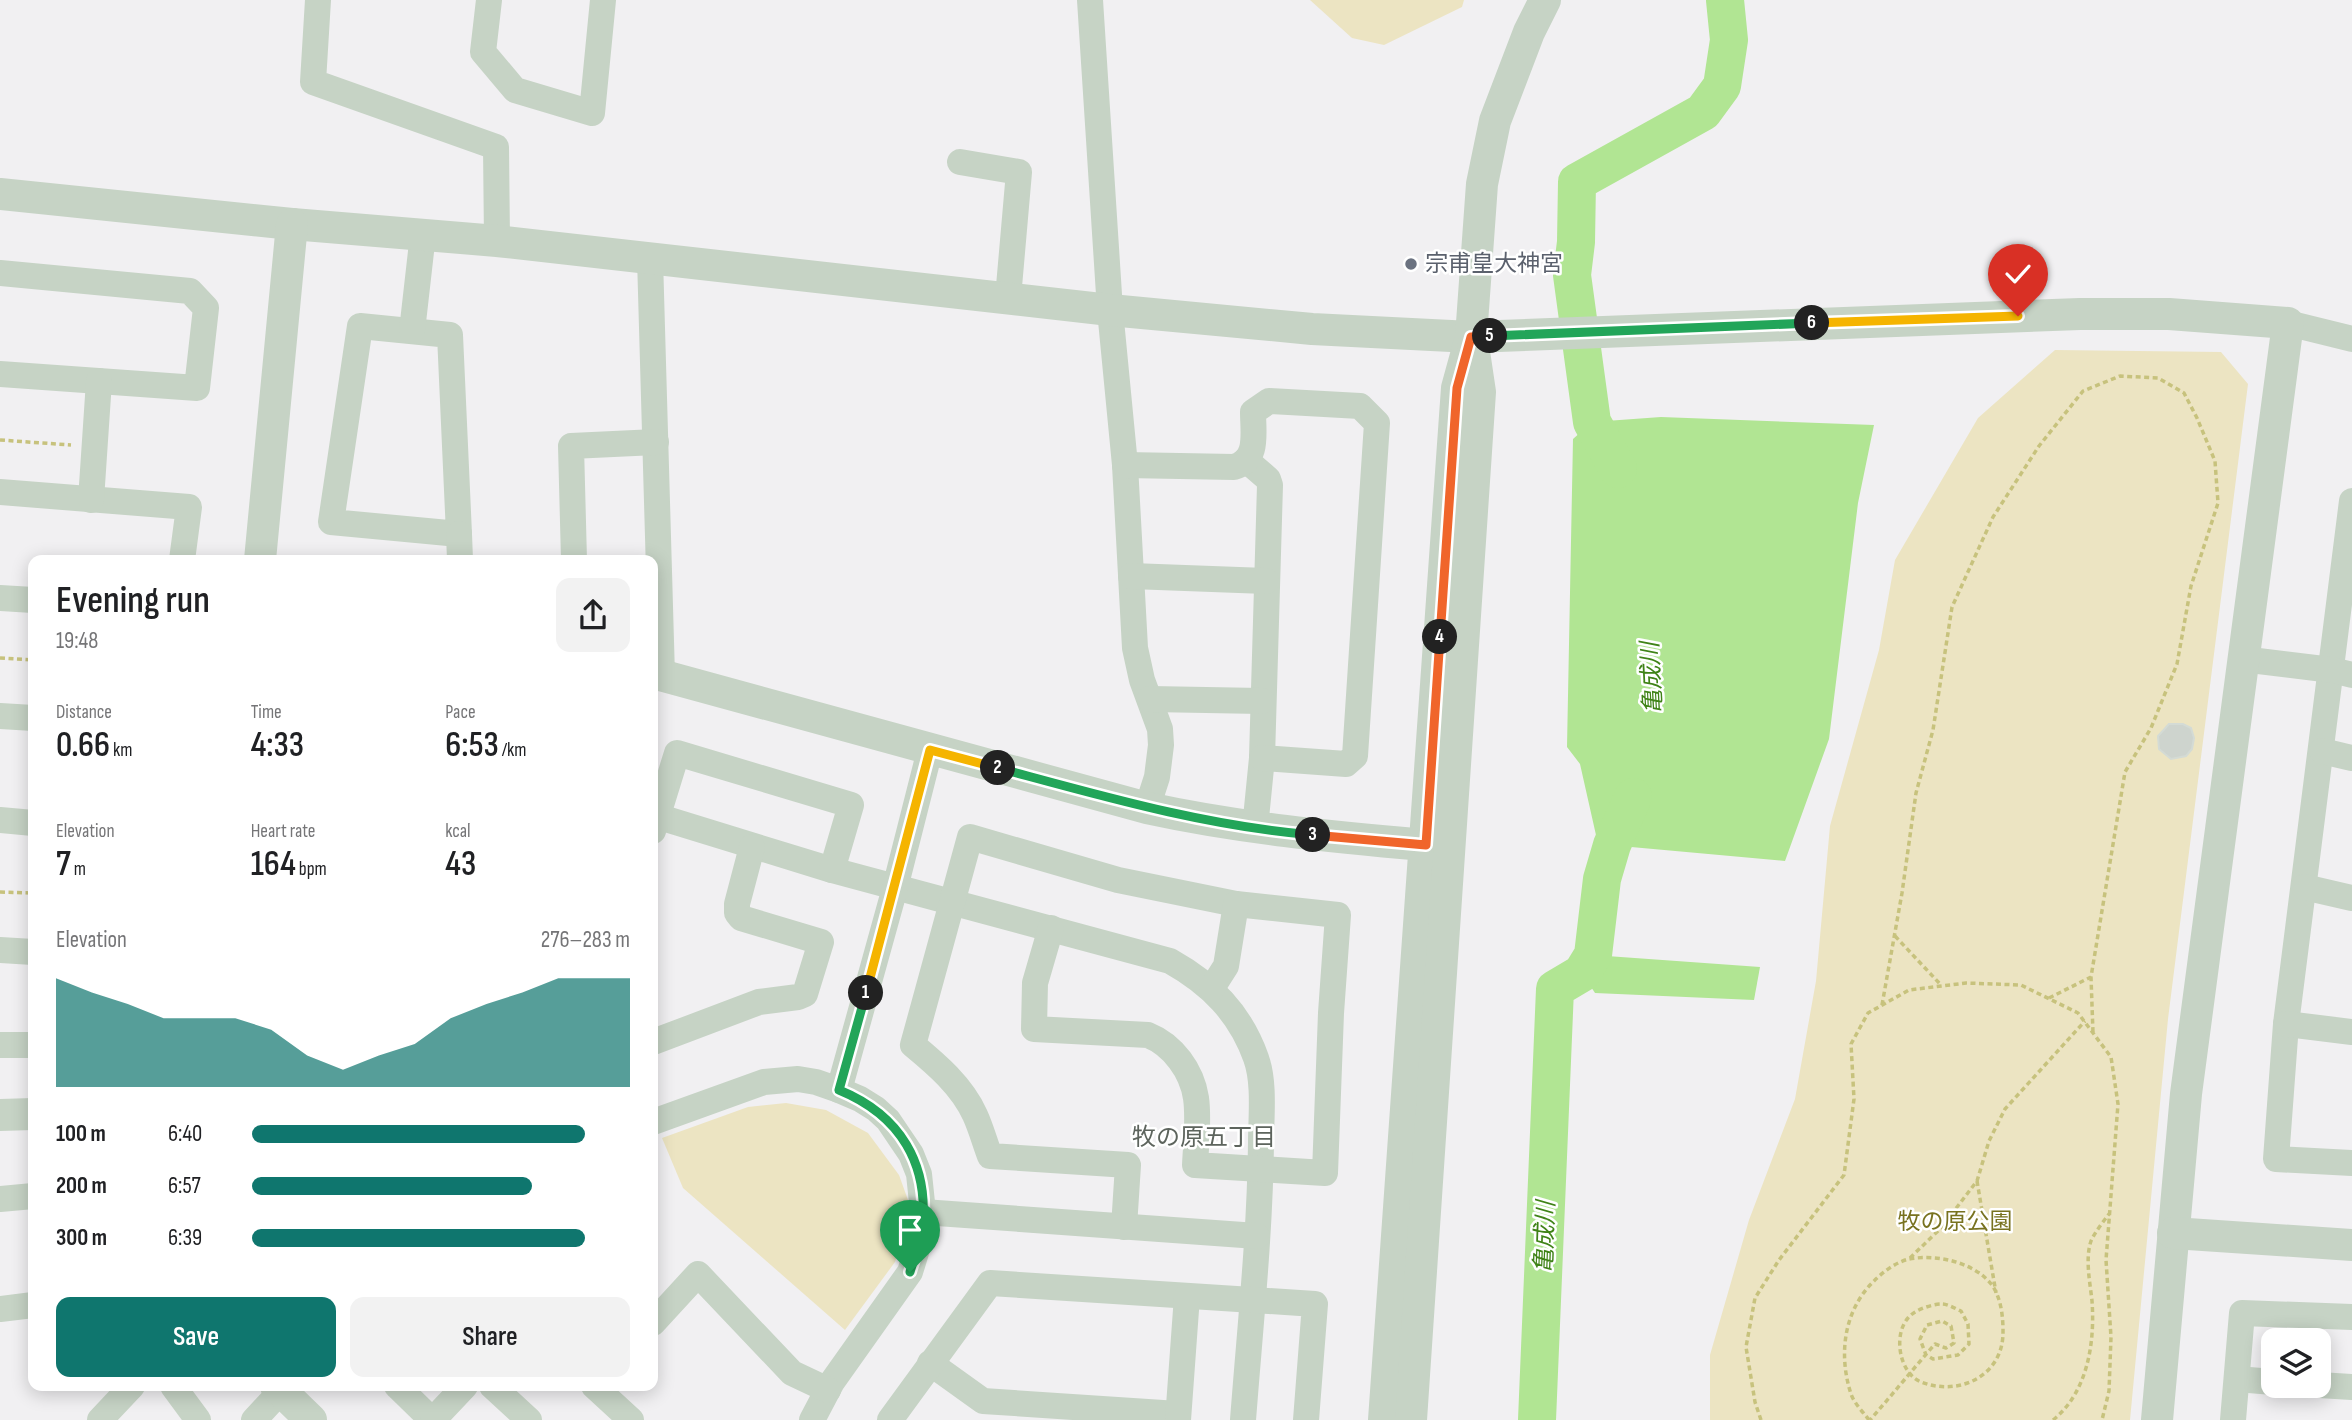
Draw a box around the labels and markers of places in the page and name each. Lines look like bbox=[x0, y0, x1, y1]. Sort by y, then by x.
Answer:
pin bbox=[1988, 244, 2048, 316]
place label: 宗甫皇大神宮 bbox=[1425, 250, 1563, 278]
marker: 宗甫皇大神宮 bbox=[1403, 256, 1419, 272]
pin: 6 bbox=[1794, 306, 1829, 340]
pin: 5 bbox=[1472, 318, 1508, 354]
pin: 4 bbox=[1422, 620, 1458, 654]
pin: 2 bbox=[981, 750, 1016, 786]
pin: 3 bbox=[1296, 818, 1330, 852]
pin: 1 bbox=[848, 976, 884, 1010]
pin bbox=[880, 1200, 940, 1272]

